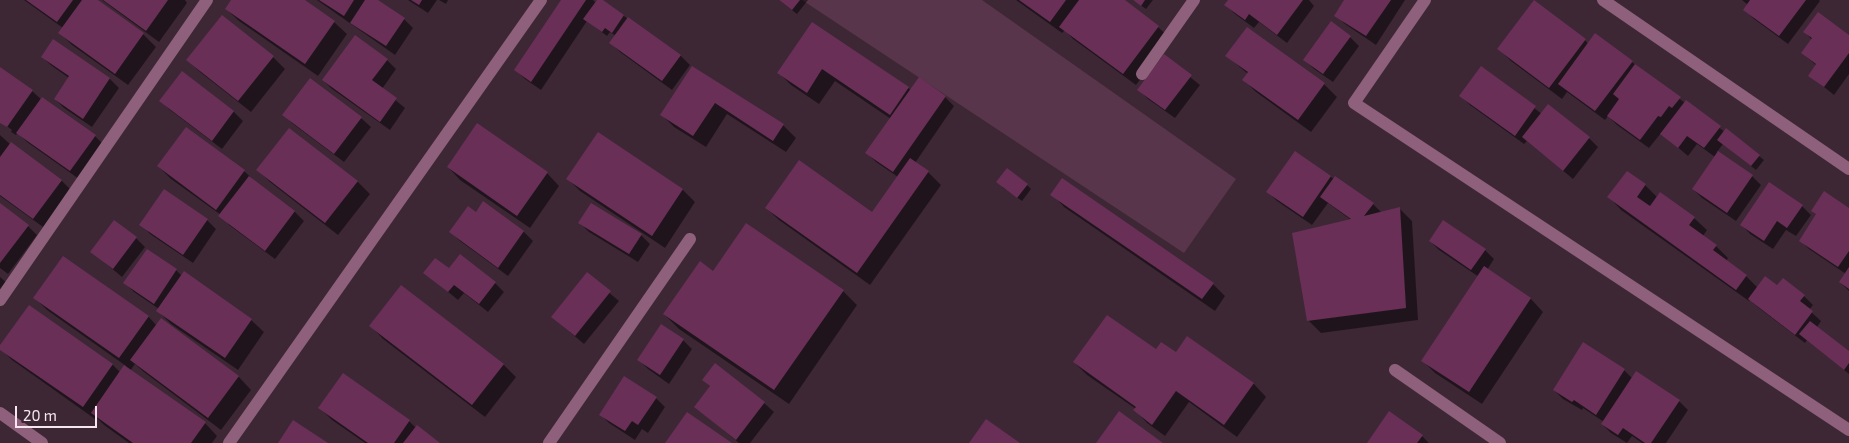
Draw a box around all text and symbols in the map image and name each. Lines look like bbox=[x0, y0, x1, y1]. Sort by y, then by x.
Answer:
scale bar bbox=[18, 396, 100, 428]
text: 20 m bbox=[23, 406, 57, 424]

